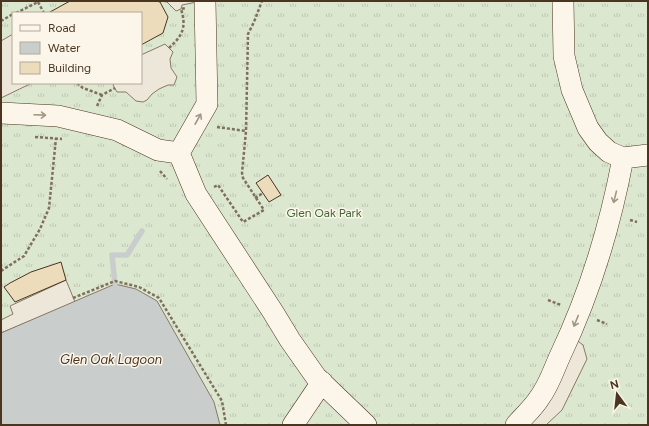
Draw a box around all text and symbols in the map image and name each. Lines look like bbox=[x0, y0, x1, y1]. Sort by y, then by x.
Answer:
legend bbox=[12, 12, 142, 84]
text: Road bbox=[48, 21, 76, 35]
text: Water bbox=[48, 41, 80, 55]
text: Building bbox=[48, 61, 91, 75]
one-way arrow bbox=[33, 111, 46, 119]
one-way arrow bbox=[195, 113, 203, 125]
one-way arrow bbox=[611, 190, 618, 203]
park label: Glen Oak Park bbox=[286, 206, 362, 220]
one-way arrow bbox=[572, 314, 580, 326]
water label: Glen Oak Lagoon bbox=[60, 352, 162, 367]
north arrow bbox=[597, 374, 637, 414]
text: N bbox=[609, 377, 620, 392]

